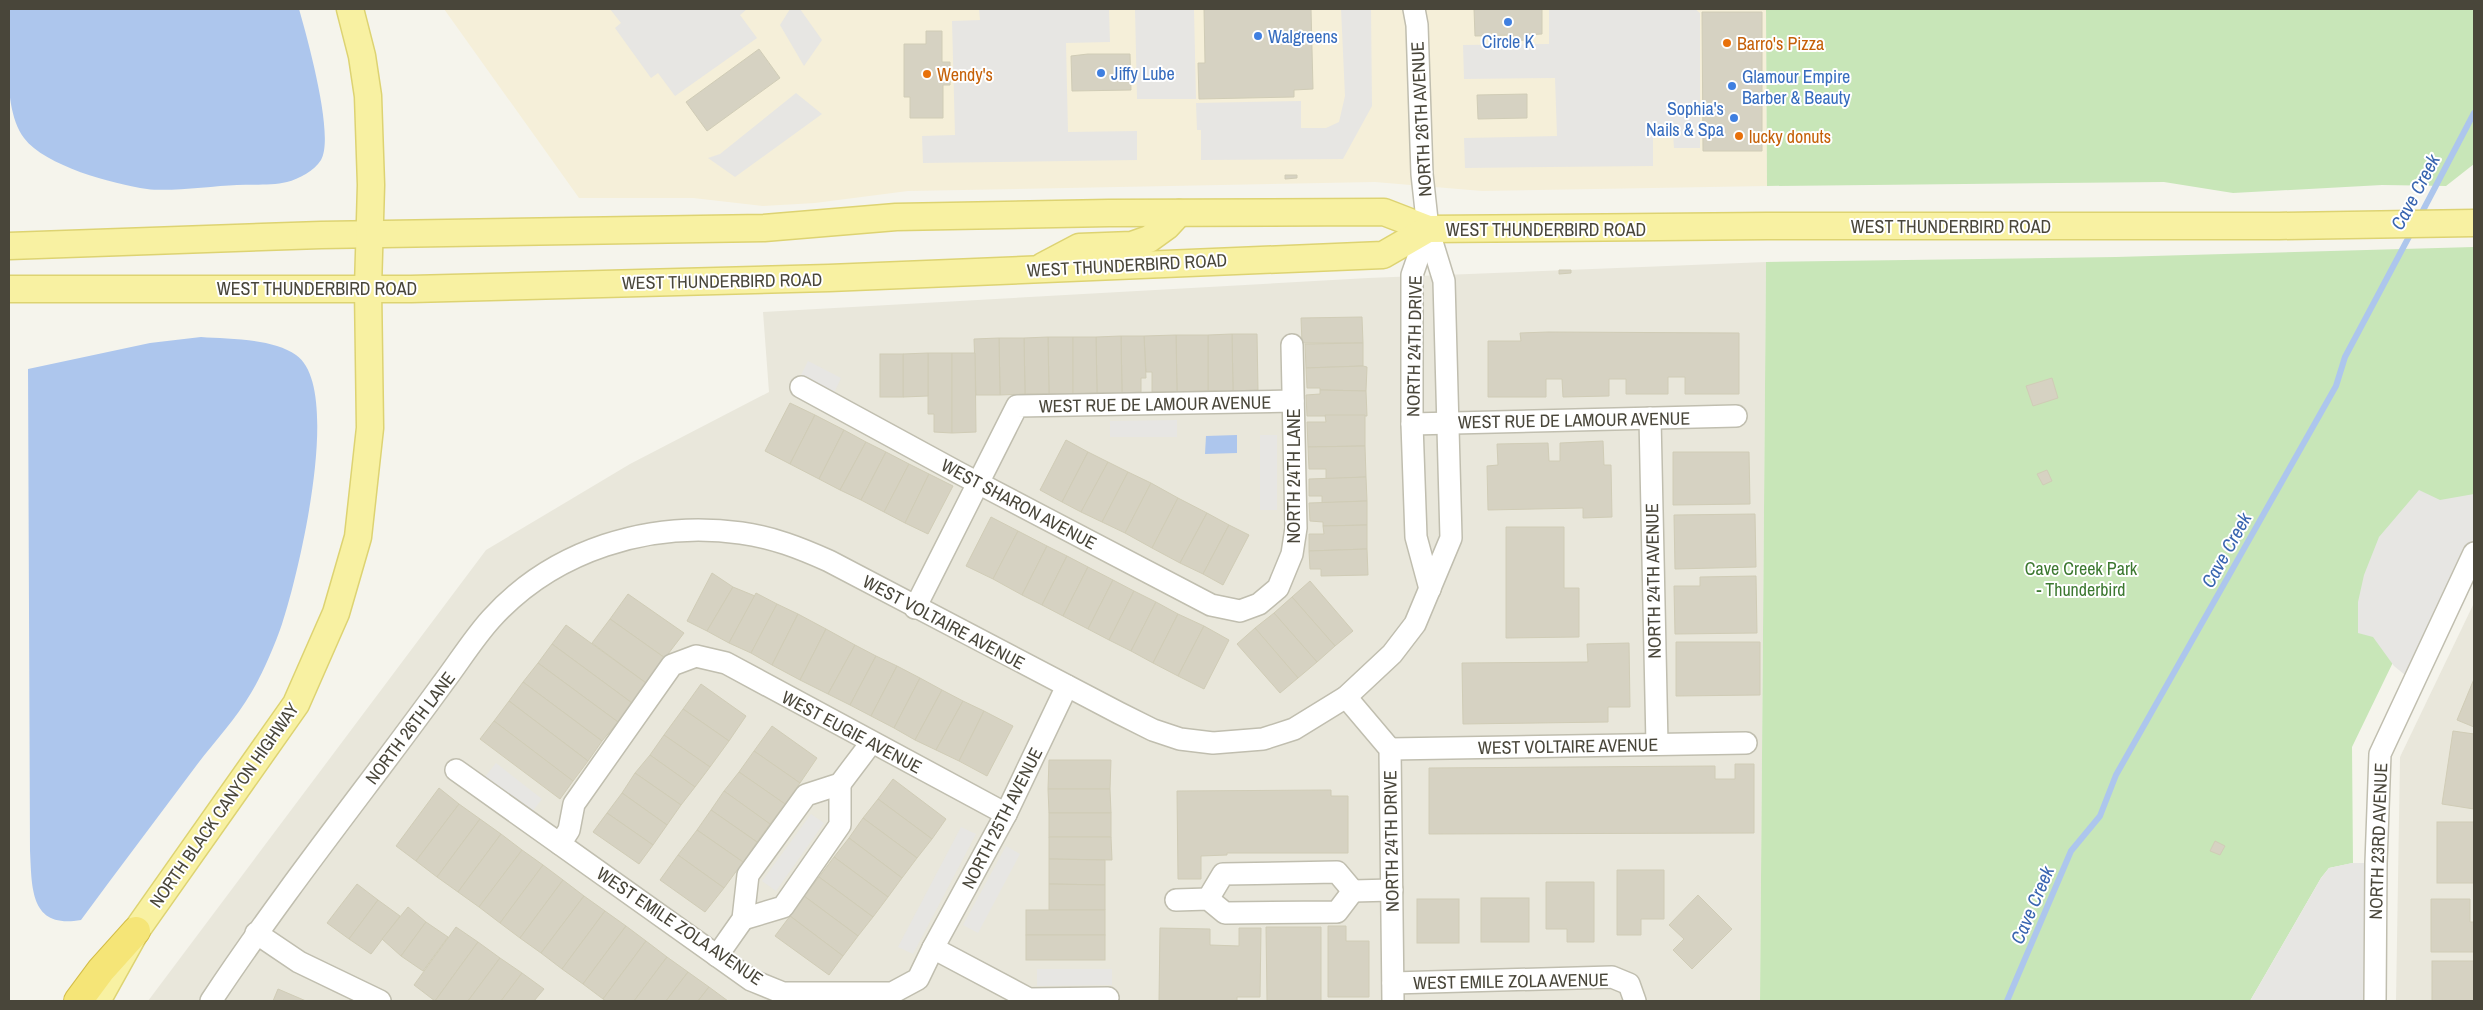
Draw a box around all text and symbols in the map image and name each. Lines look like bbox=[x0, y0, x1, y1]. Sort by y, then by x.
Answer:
marker: Circle K bbox=[1502, 16, 1514, 28]
place label: Walgreens bbox=[1268, 24, 1338, 49]
place label: Circle K bbox=[1482, 29, 1534, 54]
marker: Walgreens bbox=[1252, 30, 1264, 42]
place label: Barro's Pizza bbox=[1737, 31, 1824, 56]
marker: Barro's Pizza bbox=[1721, 37, 1733, 49]
street label: NORTH 26TH AVENUE bbox=[1404, 41, 1438, 197]
place label: Jiffy Lube bbox=[1111, 61, 1175, 86]
place label: Wendy's bbox=[937, 62, 993, 87]
place label: Glamour Empire Barber & Beauty bbox=[1742, 64, 1851, 110]
marker: Jiffy Lube bbox=[1095, 67, 1107, 79]
marker: Wendy's bbox=[921, 68, 933, 80]
marker: Glamour Empire Barber & Beauty bbox=[1726, 80, 1738, 92]
place label: Sophia's Nails & Spa bbox=[1646, 96, 1724, 142]
marker: Sophia's Nails & Spa bbox=[1728, 112, 1740, 124]
place label: lucky donuts bbox=[1749, 124, 1831, 149]
marker: lucky donuts bbox=[1733, 130, 1745, 142]
water label: Cave Creek bbox=[2384, 149, 2446, 234]
street label: WEST THUNDERBIRD ROAD bbox=[1851, 214, 2051, 239]
street label: WEST THUNDERBIRD ROAD bbox=[1446, 217, 1646, 242]
street label: WEST THUNDERBIRD ROAD bbox=[1026, 247, 1228, 283]
street label: WEST THUNDERBIRD ROAD bbox=[622, 267, 822, 295]
street label: NORTH 24TH DRIVE bbox=[1400, 275, 1428, 417]
street label: WEST THUNDERBIRD ROAD bbox=[217, 276, 417, 301]
street label: WEST RUE DE LAMOUR AVENUE bbox=[1039, 389, 1271, 419]
street label: WEST RUE DE LAMOUR AVENUE bbox=[1458, 405, 1690, 435]
street label: NORTH 24TH LANE bbox=[1281, 408, 1306, 544]
street label: WEST SHARON AVENUE bbox=[937, 452, 1101, 556]
street label: NORTH 24TH AVENUE bbox=[1639, 503, 1667, 659]
water label: Cave Creek bbox=[2195, 507, 2258, 592]
park label: Cave Creek Park - Thunderbird bbox=[2025, 556, 2138, 602]
street label: WEST VOLTAIRE AVENUE bbox=[859, 569, 1029, 675]
street label: NORTH 26TH LANE bbox=[359, 667, 461, 789]
street label: WEST EUGIE AVENUE bbox=[778, 684, 926, 780]
street label: NORTH BLACK CANYON HIGHWAY bbox=[144, 697, 305, 913]
street label: WEST VOLTAIRE AVENUE bbox=[1478, 732, 1658, 760]
street label: NORTH 25TH AVENUE bbox=[956, 743, 1048, 893]
street label: NORTH 23RD AVENUE bbox=[2363, 762, 2393, 920]
street label: NORTH 24TH DRIVE bbox=[1377, 770, 1405, 912]
street label: WEST EMILE ZOLA AVENUE bbox=[592, 861, 768, 991]
water label: Cave Creek bbox=[2004, 861, 2061, 948]
street label: WEST EMILE ZOLA AVENUE bbox=[1413, 967, 1609, 995]

